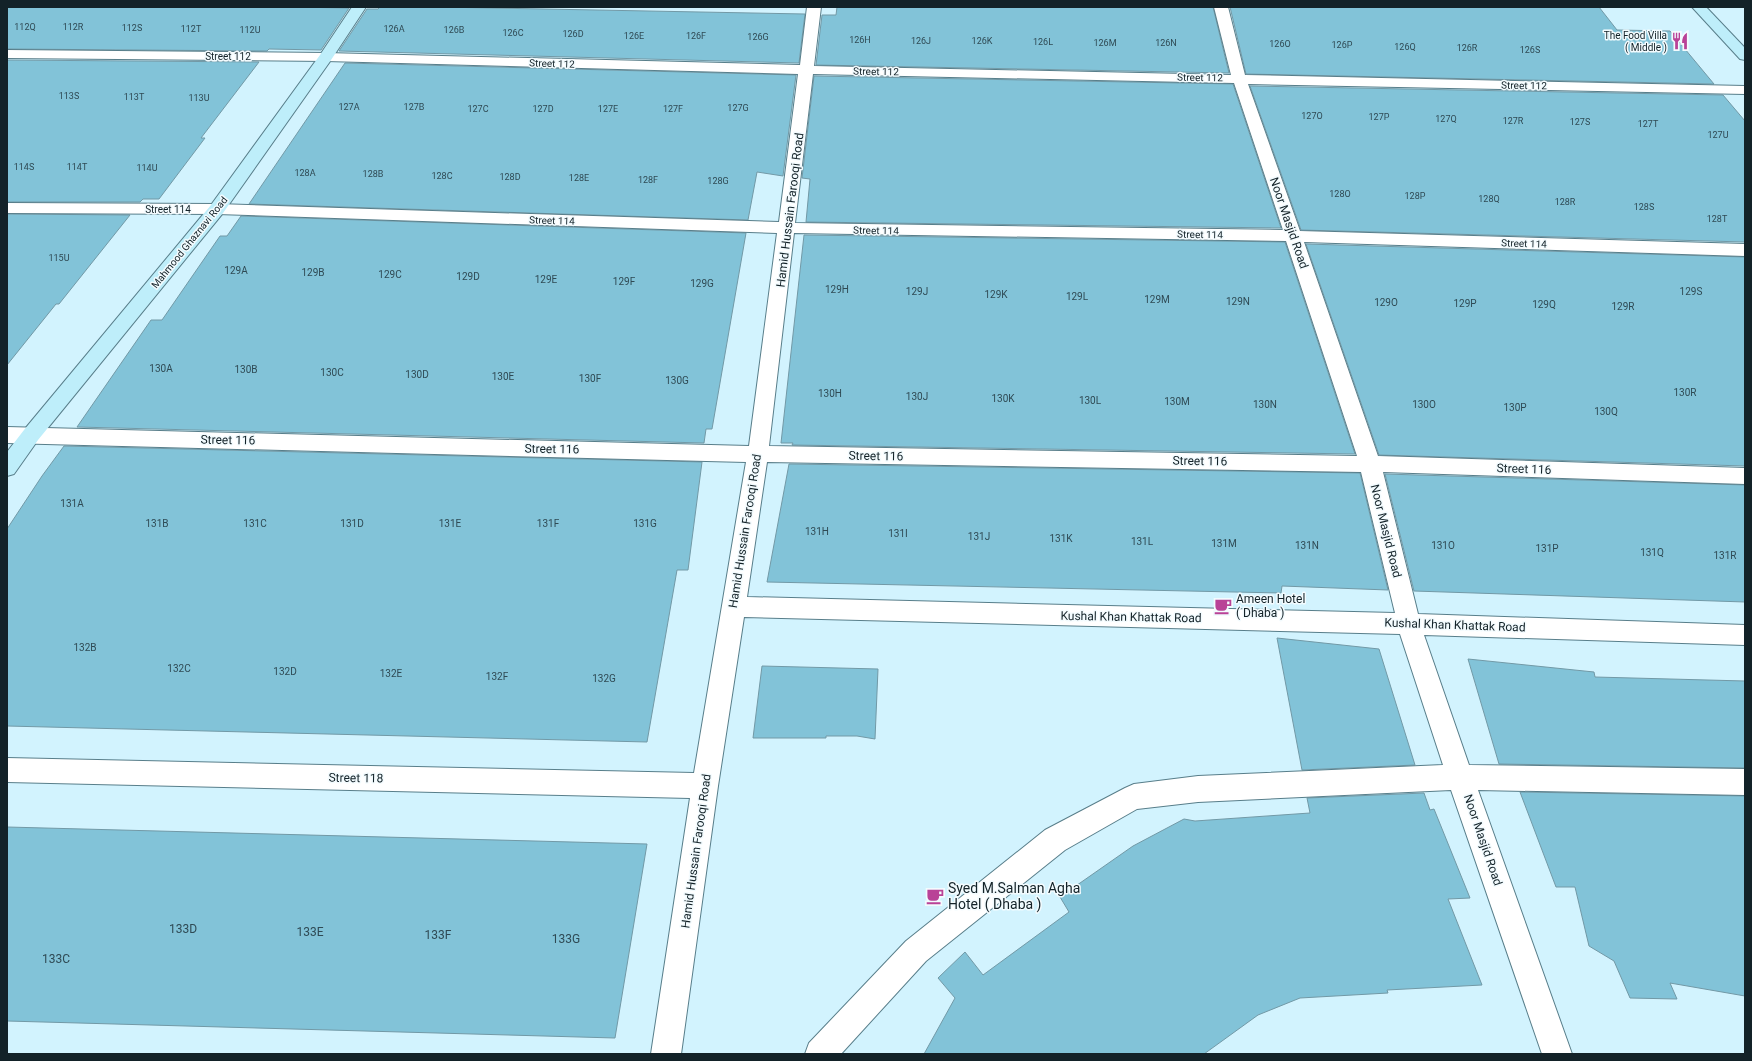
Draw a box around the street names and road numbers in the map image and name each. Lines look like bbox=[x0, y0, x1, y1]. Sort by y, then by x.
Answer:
street label: Street 112 bbox=[205, 51, 251, 62]
street label: Street 112 bbox=[529, 57, 575, 70]
street label: Street 112 bbox=[853, 66, 899, 77]
street label: Street 112 bbox=[1177, 72, 1223, 83]
street label: Street 112 bbox=[1501, 80, 1547, 91]
street label: Hamid Hussain Farooqi Road bbox=[774, 132, 806, 288]
street label: Noor Masjid Road bbox=[1267, 176, 1311, 270]
street label: Mahmood Ghaznavi Road bbox=[149, 194, 230, 290]
street label: Street 114 bbox=[145, 204, 191, 215]
street label: Street 114 bbox=[529, 214, 575, 227]
street label: Street 114 bbox=[853, 225, 899, 236]
street label: Street 114 bbox=[1177, 229, 1223, 240]
street label: Street 114 bbox=[1501, 237, 1547, 250]
street label: Street 116 bbox=[200, 433, 256, 447]
street label: Street 116 bbox=[524, 442, 580, 456]
street label: Street 116 bbox=[848, 449, 904, 463]
street label: Hamid Hussain Farooqi Road bbox=[726, 453, 764, 609]
street label: Street 116 bbox=[1172, 454, 1228, 468]
street label: Street 116 bbox=[1496, 461, 1552, 477]
street label: Noor Masjid Road bbox=[1368, 483, 1404, 579]
street label: Kushal Khan Khattak Road bbox=[1060, 609, 1202, 625]
street label: Kushal Khan Khattak Road bbox=[1384, 616, 1526, 634]
street label: Street 118 bbox=[328, 771, 384, 785]
street label: Hamid Hussain Farooqi Road bbox=[678, 773, 714, 929]
street label: Noor Masjid Road bbox=[1461, 793, 1505, 887]

